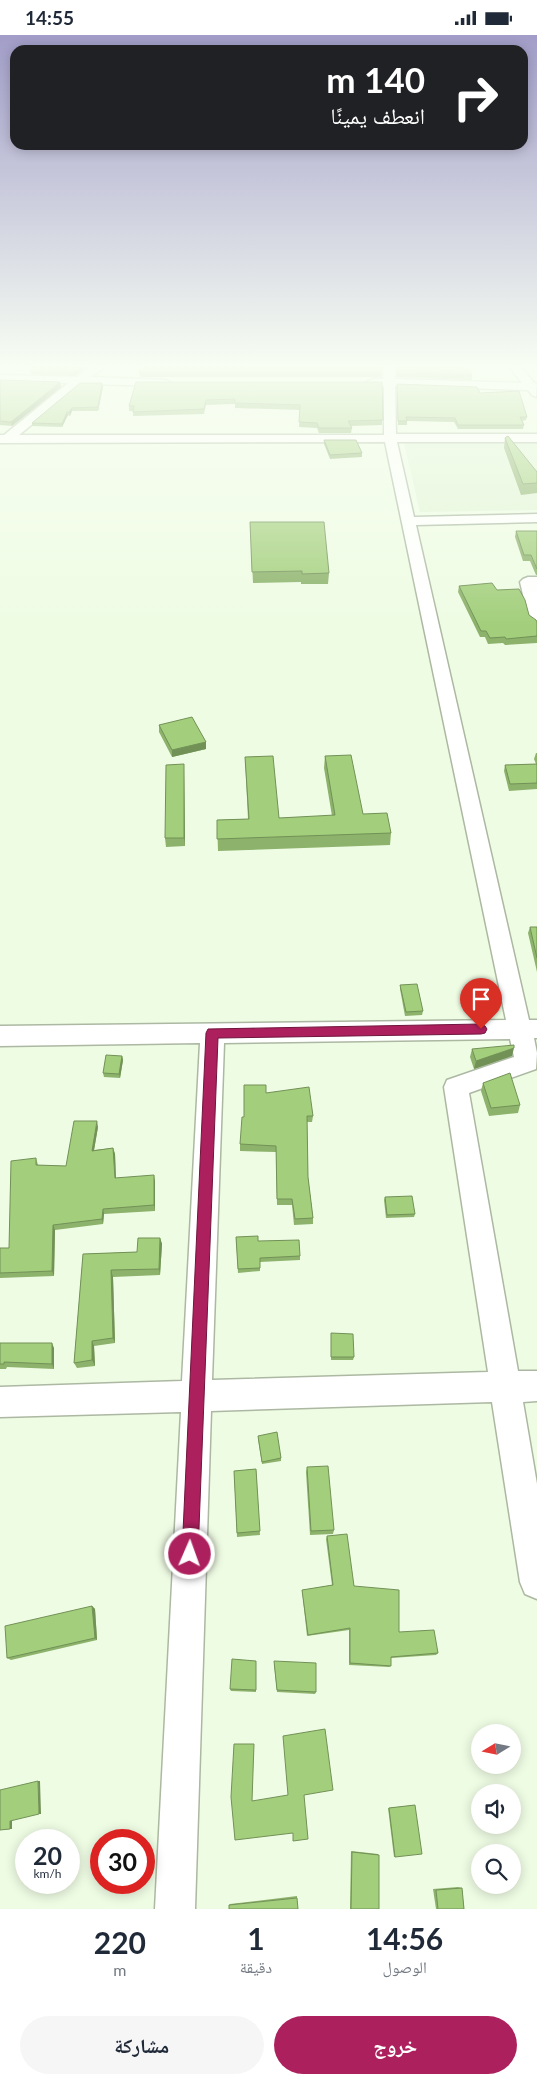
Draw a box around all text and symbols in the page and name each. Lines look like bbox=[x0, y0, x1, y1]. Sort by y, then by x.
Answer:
text: 14:55 bbox=[25, 6, 74, 29]
text: 140 m bbox=[326, 58, 425, 100]
icon: right bbox=[443, 65, 508, 130]
text: انعطف يمينًا bbox=[331, 102, 425, 129]
pin bbox=[460, 978, 502, 1029]
icon: arrive bbox=[467, 985, 495, 1013]
position arrow bbox=[163, 1527, 215, 1579]
north arrow bbox=[471, 1724, 521, 1774]
map controls bbox=[471, 1724, 521, 1894]
button: sound bbox=[471, 1784, 521, 1834]
speed limit sign: 30 bbox=[90, 1829, 155, 1894]
text: 20 bbox=[33, 1840, 62, 1870]
button: search bbox=[471, 1844, 521, 1894]
text: km/h bbox=[33, 1866, 62, 1881]
text: 1 bbox=[247, 1920, 265, 1956]
text: 14:56 bbox=[366, 1920, 443, 1956]
text: 220 bbox=[94, 1924, 146, 1960]
text: دقيقة bbox=[240, 1957, 272, 1976]
text: الوصول bbox=[382, 1957, 427, 1976]
text: m bbox=[113, 1960, 126, 1979]
button: مشاركة bbox=[20, 2016, 264, 2074]
button: خروج bbox=[274, 2016, 517, 2074]

